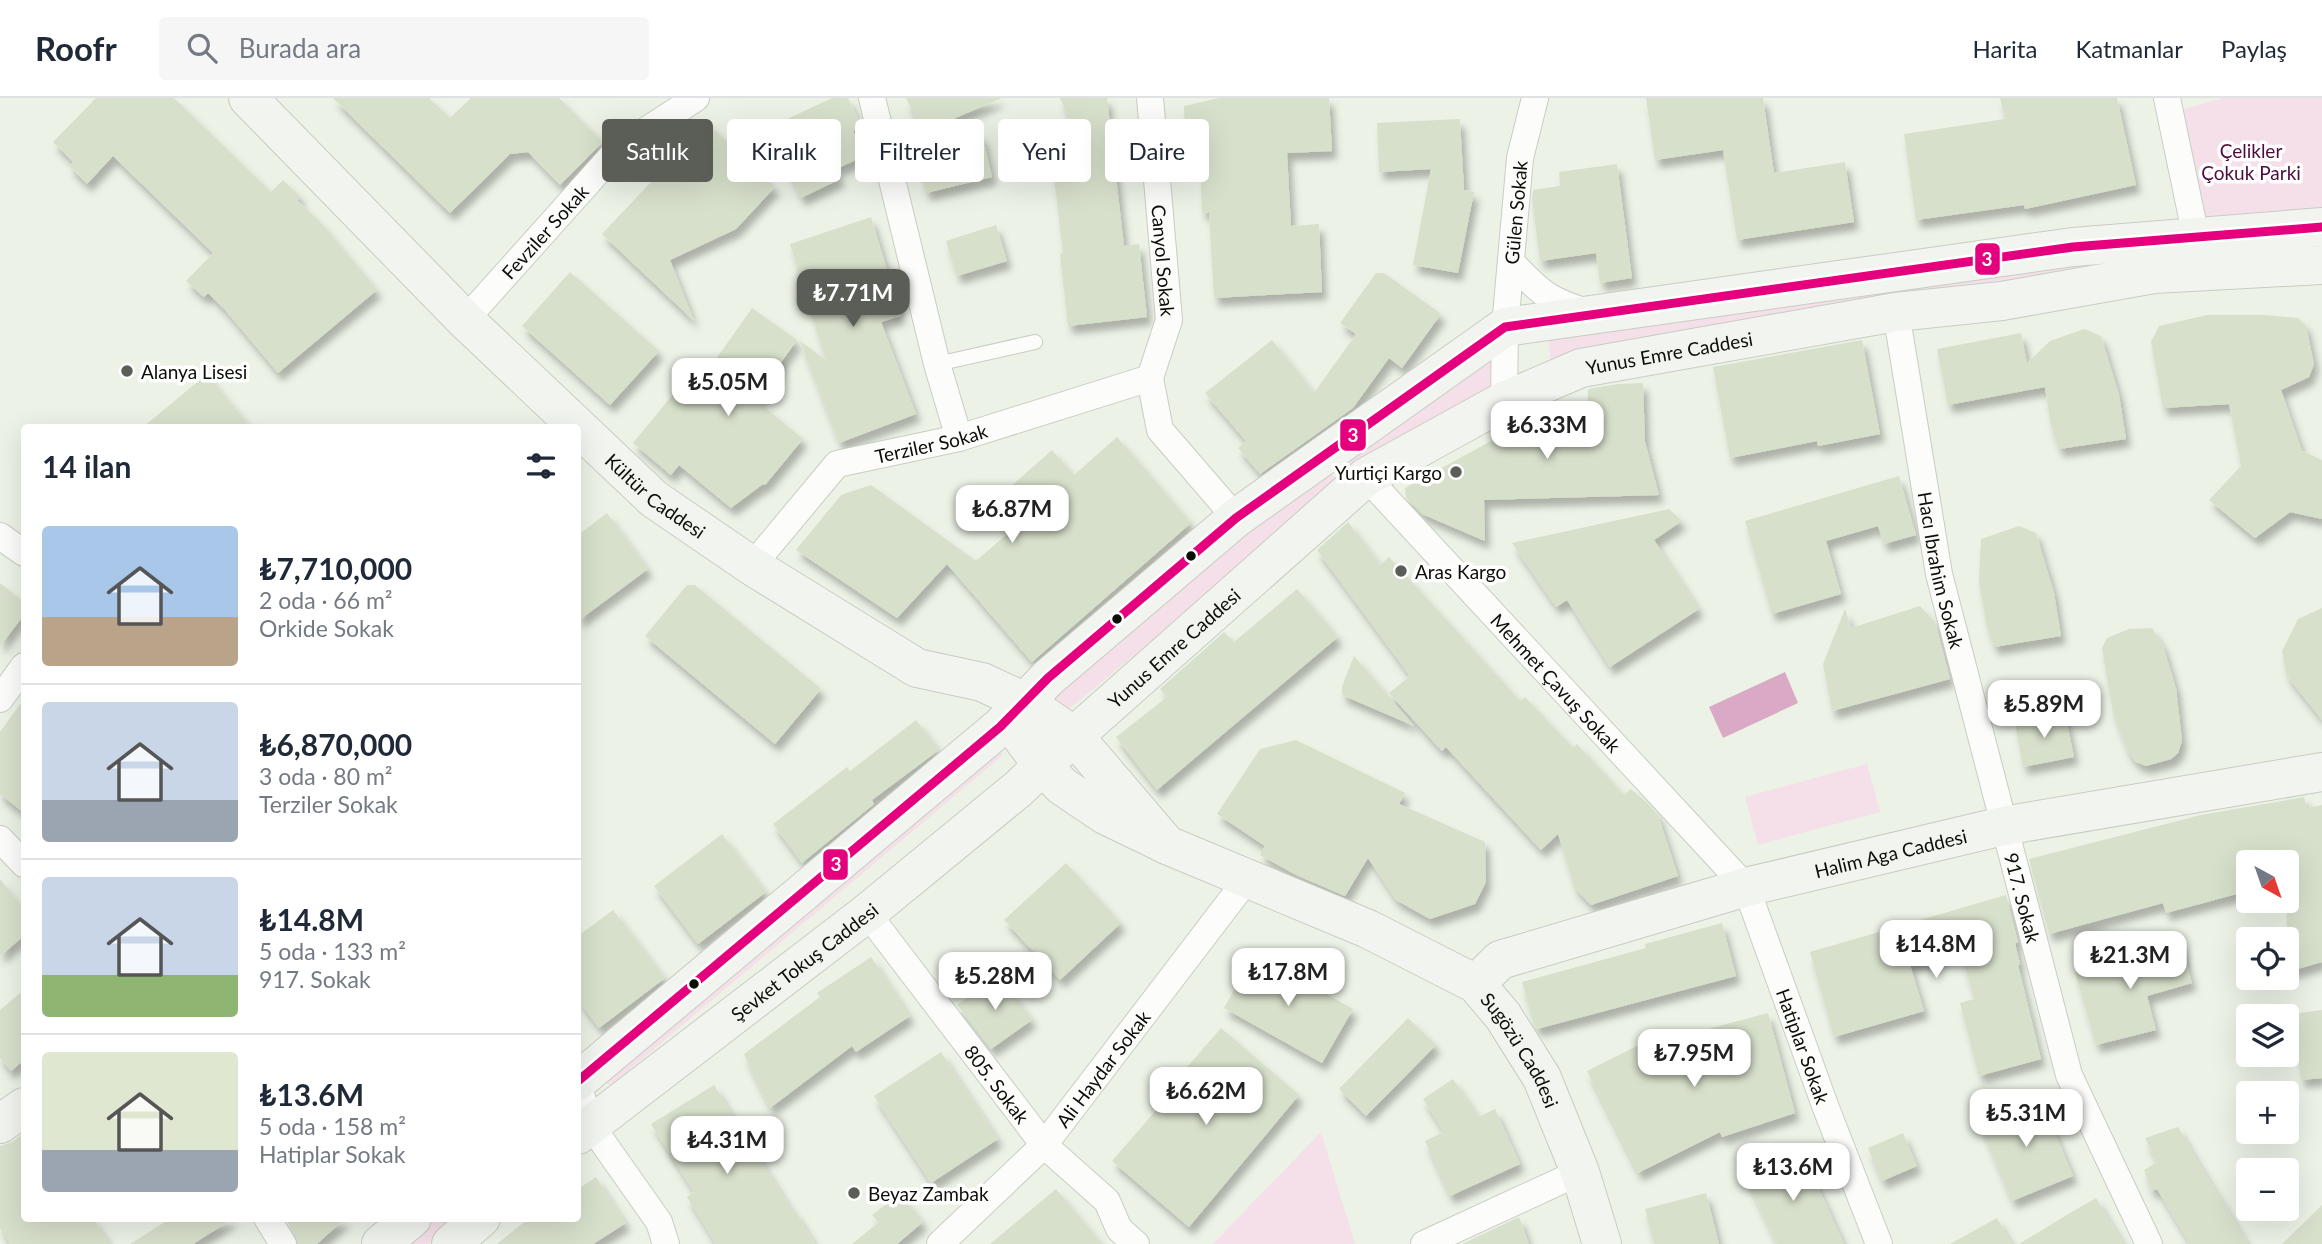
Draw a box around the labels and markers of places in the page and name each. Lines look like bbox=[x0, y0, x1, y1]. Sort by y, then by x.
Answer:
pin: ₺7.71M bbox=[796, 270, 910, 329]
pin: ₺5.05M bbox=[671, 358, 785, 418]
place label: Alanya Lisesi bbox=[141, 360, 247, 383]
marker: Alanya Lisesi bbox=[119, 363, 135, 379]
pin: ₺6.33M bbox=[1490, 402, 1604, 461]
place label: Yurtiçi Kargo bbox=[1335, 461, 1442, 484]
marker: Yurtiçi Kargo bbox=[1448, 464, 1464, 480]
pin: ₺6.87M bbox=[955, 486, 1069, 545]
unlabelled marker bbox=[1184, 549, 1198, 563]
place label: Aras Kargo bbox=[1415, 560, 1506, 583]
marker: Aras Kargo bbox=[1393, 563, 1409, 579]
unlabelled marker bbox=[1110, 612, 1124, 626]
pin: ₺5.89M bbox=[1987, 680, 2101, 740]
pin: ₺14.8M bbox=[1879, 920, 1993, 980]
pin: ₺21.3M bbox=[2073, 932, 2187, 991]
pin: ₺17.8M bbox=[1231, 948, 1345, 1008]
pin: ₺5.28M bbox=[938, 953, 1052, 1012]
unlabelled marker bbox=[687, 977, 701, 991]
pin: ₺7.95M bbox=[1637, 1030, 1751, 1089]
pin: ₺6.62M bbox=[1149, 1068, 1263, 1127]
pin: ₺5.31M bbox=[1969, 1090, 2083, 1149]
pin: ₺4.31M bbox=[670, 1116, 784, 1176]
pin: ₺13.6M bbox=[1736, 1144, 1850, 1203]
place label: Beyaz Zambak bbox=[868, 1182, 989, 1205]
marker: Beyaz Zambak bbox=[846, 1185, 862, 1201]

